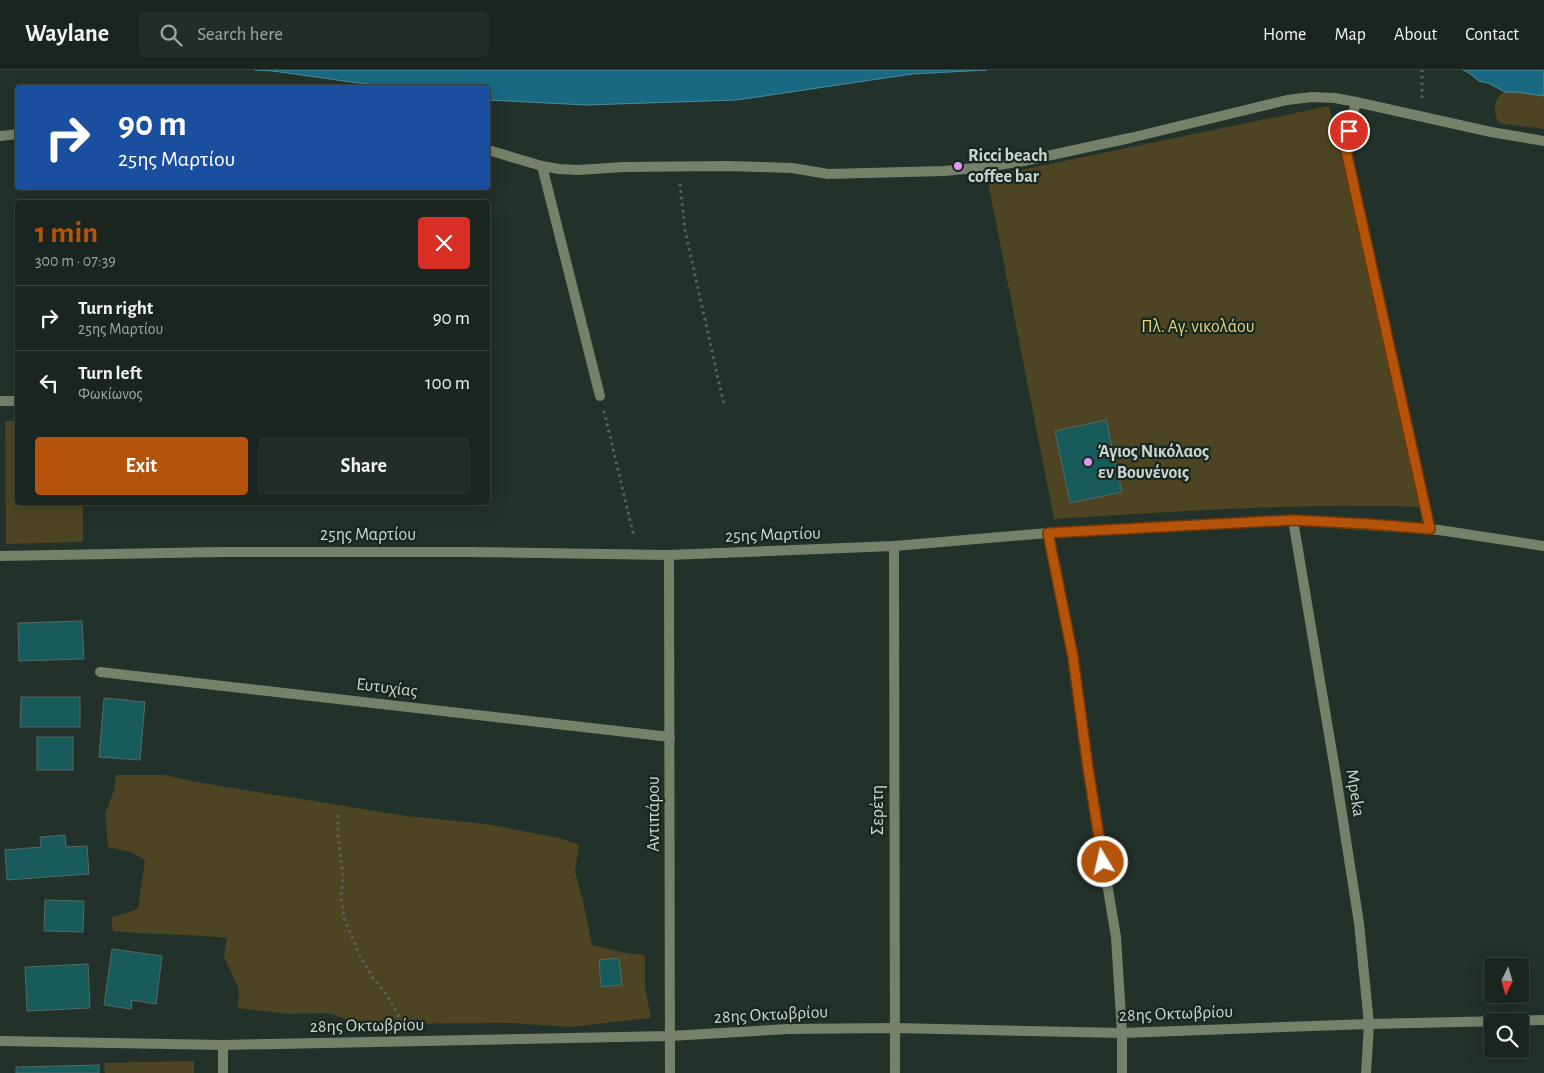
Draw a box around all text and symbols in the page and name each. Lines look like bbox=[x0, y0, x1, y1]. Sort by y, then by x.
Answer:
search box bbox=[139, 12, 489, 57]
icon: search bbox=[157, 21, 185, 49]
text: Waylane bbox=[25, 22, 109, 46]
text: Search here bbox=[197, 25, 283, 44]
text: Home bbox=[1263, 26, 1306, 44]
text: Map bbox=[1334, 26, 1366, 44]
text: About bbox=[1394, 26, 1437, 44]
text: Contact bbox=[1465, 26, 1519, 44]
icon: right bbox=[35, 105, 100, 170]
text: 90 m bbox=[118, 107, 187, 142]
pin bbox=[1328, 110, 1370, 152]
icon: arrive bbox=[1335, 117, 1363, 145]
place label: Ricci beach coffee bar bbox=[968, 147, 1048, 186]
text: 25ης Μαρτίου bbox=[118, 148, 235, 170]
marker: Ricci beach coffee bar bbox=[952, 160, 964, 172]
button: close bbox=[418, 217, 470, 269]
text: 1 min bbox=[35, 218, 98, 248]
text: 300 m · 07:39 bbox=[35, 253, 116, 269]
text: Turn right bbox=[78, 299, 153, 318]
icon: right bbox=[35, 304, 63, 332]
text: 90 m bbox=[433, 309, 470, 328]
park label: Πλ. Αγ. νικολάου bbox=[1141, 318, 1255, 336]
text: 25ης Μαρτίου bbox=[78, 321, 163, 337]
text: Turn left bbox=[78, 364, 142, 383]
icon: left bbox=[35, 369, 63, 397]
text: 100 m bbox=[425, 374, 470, 393]
text: Φωκίωνος bbox=[78, 386, 143, 402]
button: Exit bbox=[35, 437, 248, 495]
button: Share bbox=[258, 437, 470, 495]
place label: Άγιος Νικόλαος εν Βουνένοις bbox=[1098, 442, 1209, 482]
marker: Άγιος Νικόλαος εν Βουνένοις bbox=[1082, 456, 1094, 468]
street label: 25ης Μαρτίου bbox=[725, 523, 821, 546]
street label: 25ης Μαρτίου bbox=[320, 525, 416, 544]
street label: Ευτυχίας bbox=[355, 674, 419, 701]
street label: Mpeka bbox=[1342, 768, 1368, 818]
street label: Αντιπάρου bbox=[645, 776, 663, 852]
street label: Σερέτη bbox=[869, 785, 887, 835]
position arrow bbox=[1076, 835, 1128, 887]
north arrow bbox=[1484, 958, 1529, 1002]
map controls bbox=[1484, 958, 1529, 1058]
street label: 28ης Οκτωβρίου bbox=[713, 1002, 829, 1027]
street label: 28ης Οκτωβρίου bbox=[1118, 1002, 1234, 1025]
button: search bbox=[1484, 1013, 1529, 1058]
street label: 28ης Οκτωβρίου bbox=[310, 1015, 424, 1036]

